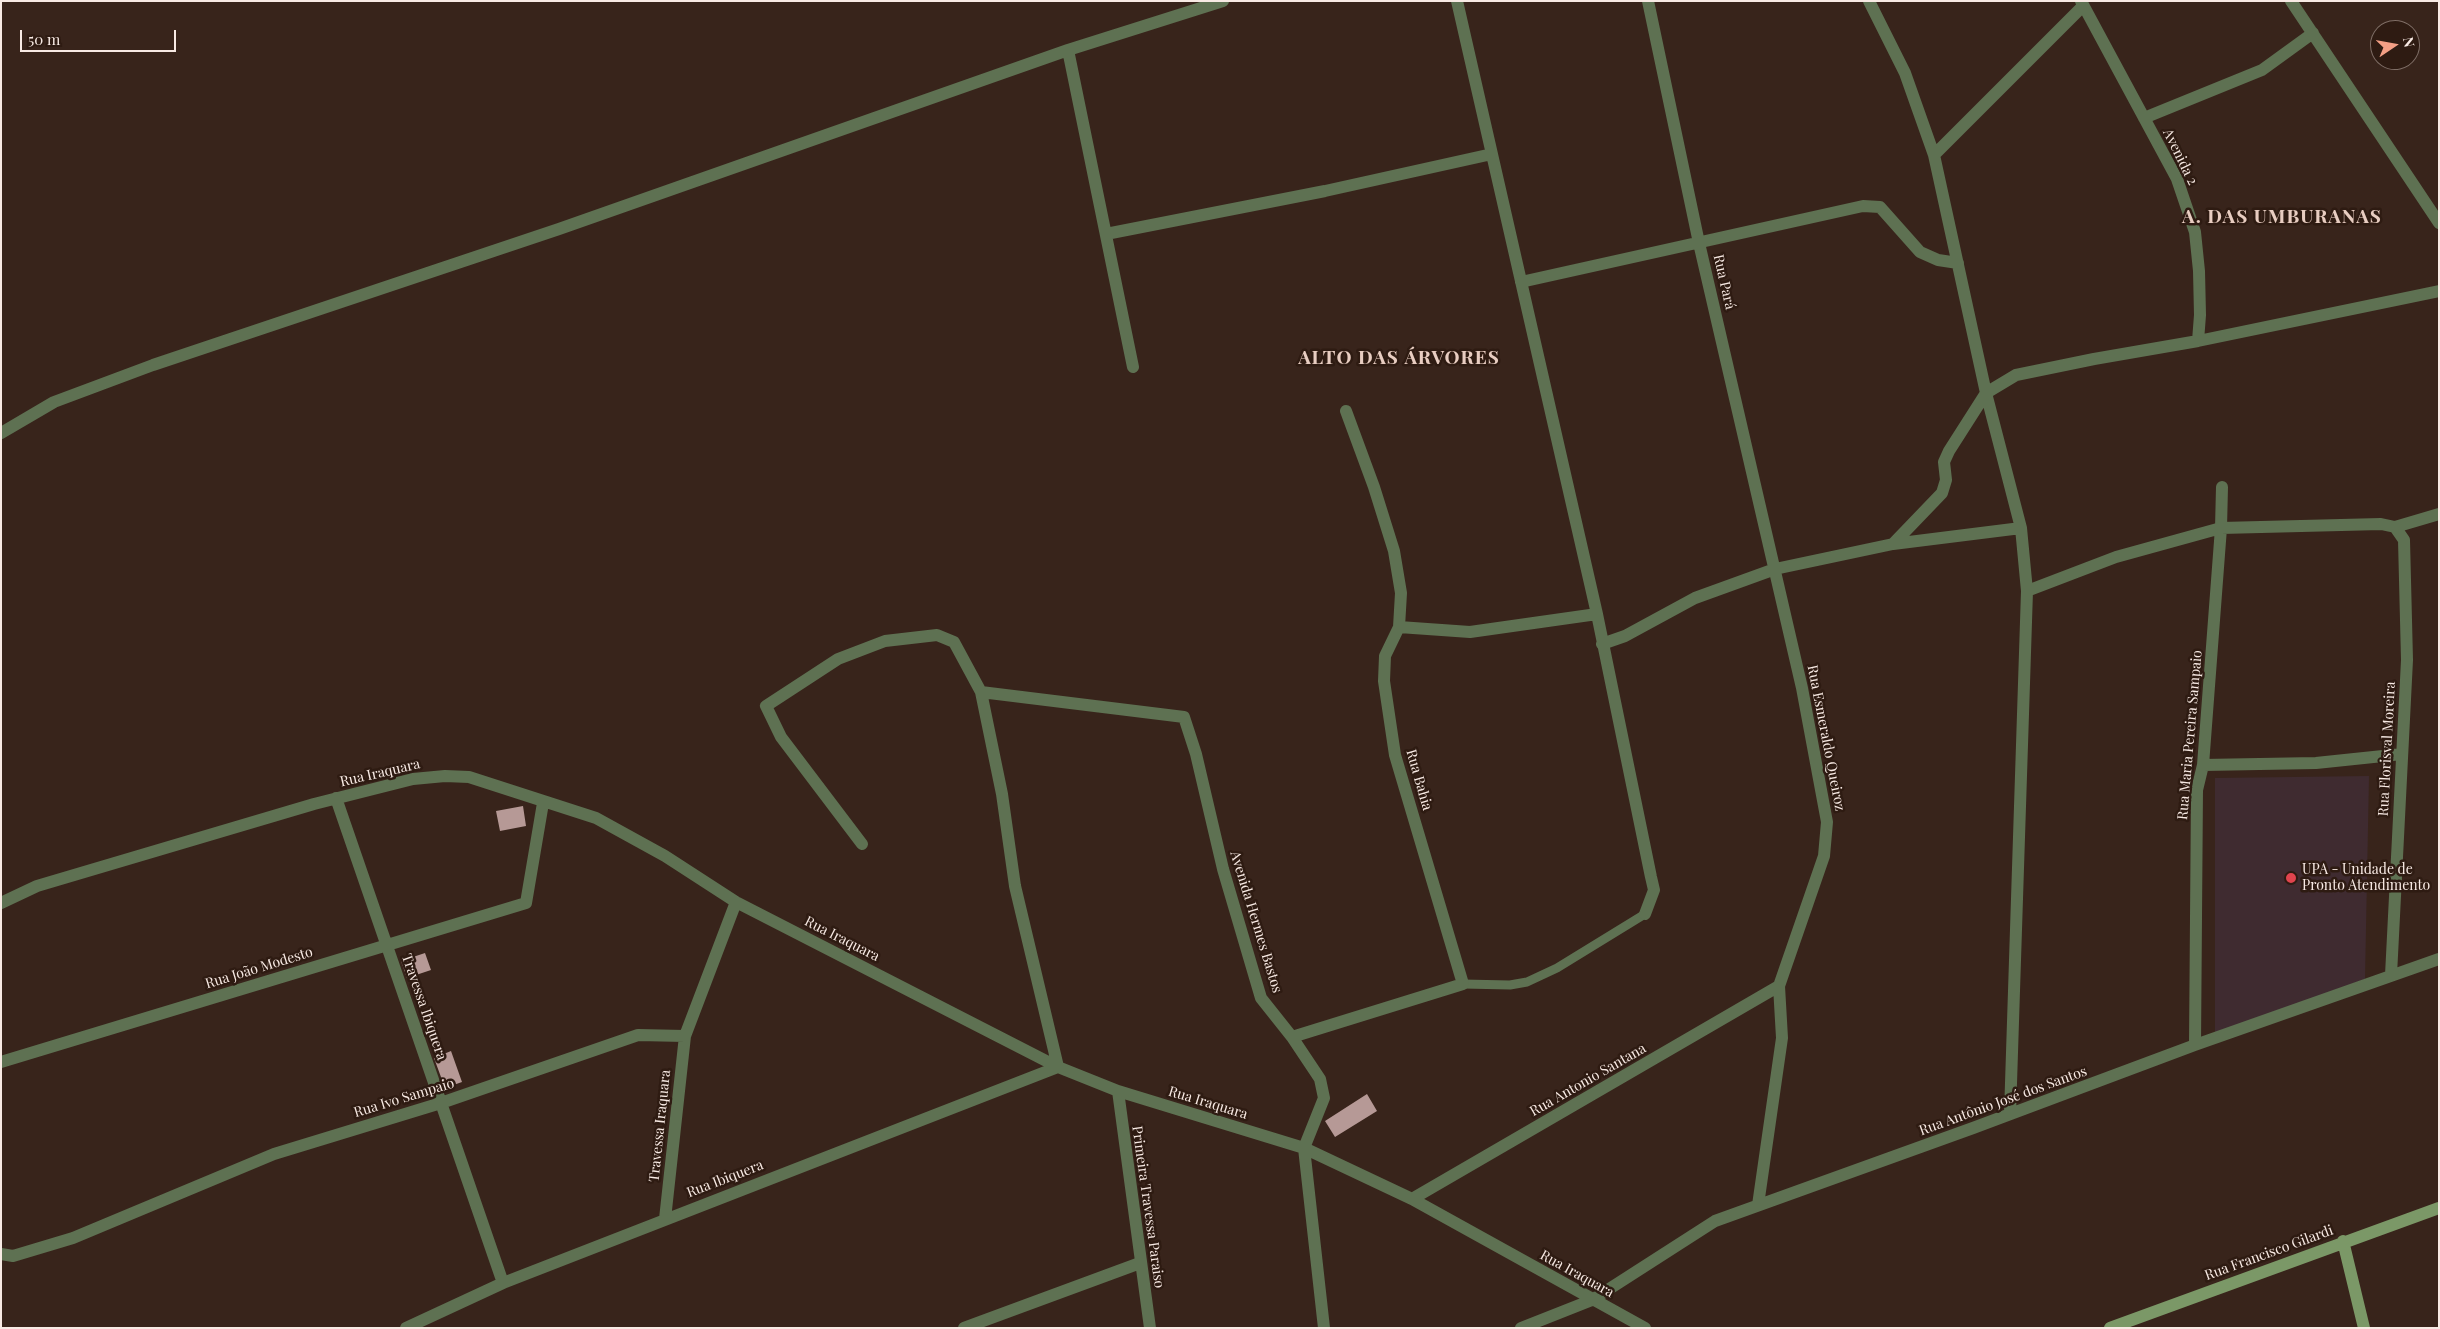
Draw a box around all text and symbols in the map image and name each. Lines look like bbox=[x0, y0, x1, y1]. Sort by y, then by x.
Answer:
scale bar bbox=[22, 20, 179, 52]
north arrow bbox=[2370, 20, 2420, 70]
text: 50 m bbox=[28, 29, 60, 49]
text: N bbox=[2399, 35, 2420, 49]
street label: Avenida 2 bbox=[2159, 126, 2201, 188]
district label: A. DAS UMBURANAS bbox=[2180, 206, 2384, 228]
street label: Rua Pará bbox=[1710, 253, 1738, 311]
district label: ALTO DAS ÁRVORES bbox=[1296, 347, 1502, 369]
street label: Rua Maria Pereira Sampaio bbox=[2174, 649, 2206, 821]
street label: Rua Esmeraldo Queiroz bbox=[1804, 664, 1848, 812]
street label: Rua Florisval Moreira bbox=[2375, 681, 2399, 817]
street label: Rua Bahia bbox=[1402, 748, 1436, 812]
street label: Rua Iraquara bbox=[338, 756, 422, 790]
street label: Avenida Hermes Bastos bbox=[1226, 849, 1286, 995]
place label: UPA - Unidade de Pronto Atendimento bbox=[2302, 862, 2430, 894]
marker: UPA - Unidade de Pronto Atendimento bbox=[2284, 871, 2298, 885]
street label: Rua Iraquara bbox=[802, 913, 882, 965]
street label: Rua João Modesto bbox=[203, 944, 315, 992]
street label: Travessa Ibiquera bbox=[398, 951, 450, 1063]
street label: Rua Antonio Santana bbox=[1527, 1040, 1649, 1120]
street label: Rua Antônio José dos Santos bbox=[1917, 1063, 2089, 1139]
street label: Travessa Iraquara bbox=[646, 1069, 674, 1183]
street label: Rua Ivo Sampaio bbox=[352, 1075, 456, 1121]
street label: Rua Iraquara bbox=[1166, 1083, 1250, 1123]
street label: Primeira Travessa Paraiso bbox=[1128, 1125, 1168, 1289]
street label: Rua Ibiquera bbox=[684, 1157, 766, 1201]
street label: Rua Francisco Gilardi bbox=[2202, 1222, 2336, 1284]
street label: Rua Iraquara bbox=[1537, 1247, 1617, 1301]

